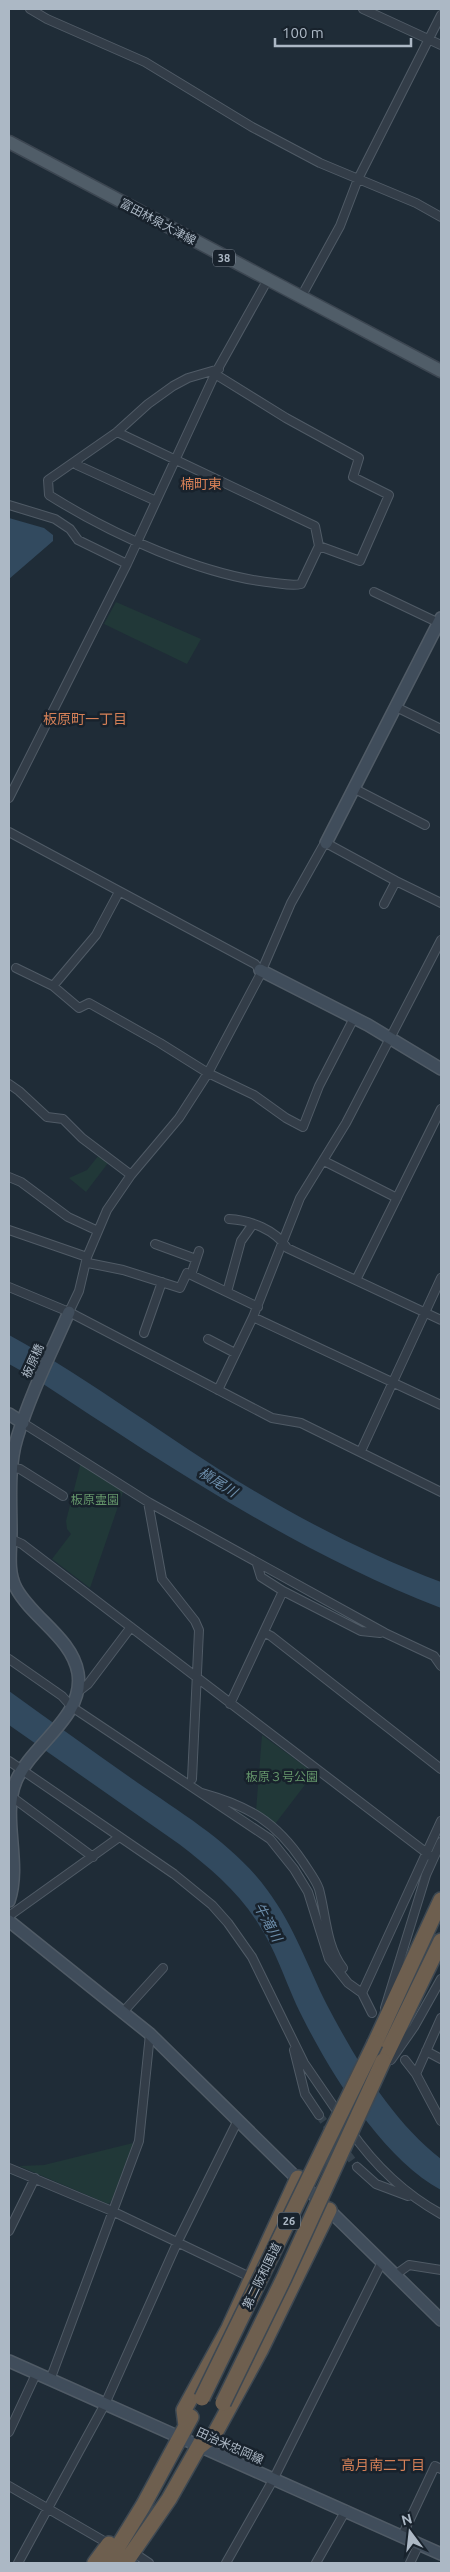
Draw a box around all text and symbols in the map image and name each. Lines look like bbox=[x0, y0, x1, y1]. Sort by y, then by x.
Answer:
scale bar bbox=[275, 15, 411, 47]
text: 100 m bbox=[282, 24, 324, 41]
street label: 富田林泉大津線 bbox=[118, 196, 198, 247]
road number: 38 bbox=[213, 250, 235, 266]
district label: 楠町東 bbox=[180, 476, 222, 492]
district label: 板原町一丁目 bbox=[43, 711, 127, 727]
street label: 板原橋 bbox=[19, 1342, 46, 1380]
water label: 槇尾川 bbox=[196, 1464, 242, 1501]
park label: 板原霊園 bbox=[71, 1493, 119, 1506]
park label: 板原３号公園 bbox=[246, 1770, 318, 1783]
water label: 牛滝川 bbox=[251, 1900, 286, 1946]
road number: 26 bbox=[278, 2212, 300, 2230]
street label: 第二阪和国道 bbox=[240, 2241, 283, 2311]
street label: 田治米忠岡線 bbox=[195, 2425, 266, 2466]
district label: 高月南二丁目 bbox=[341, 2457, 425, 2473]
north arrow bbox=[385, 2507, 435, 2557]
text: N bbox=[400, 2510, 414, 2529]

